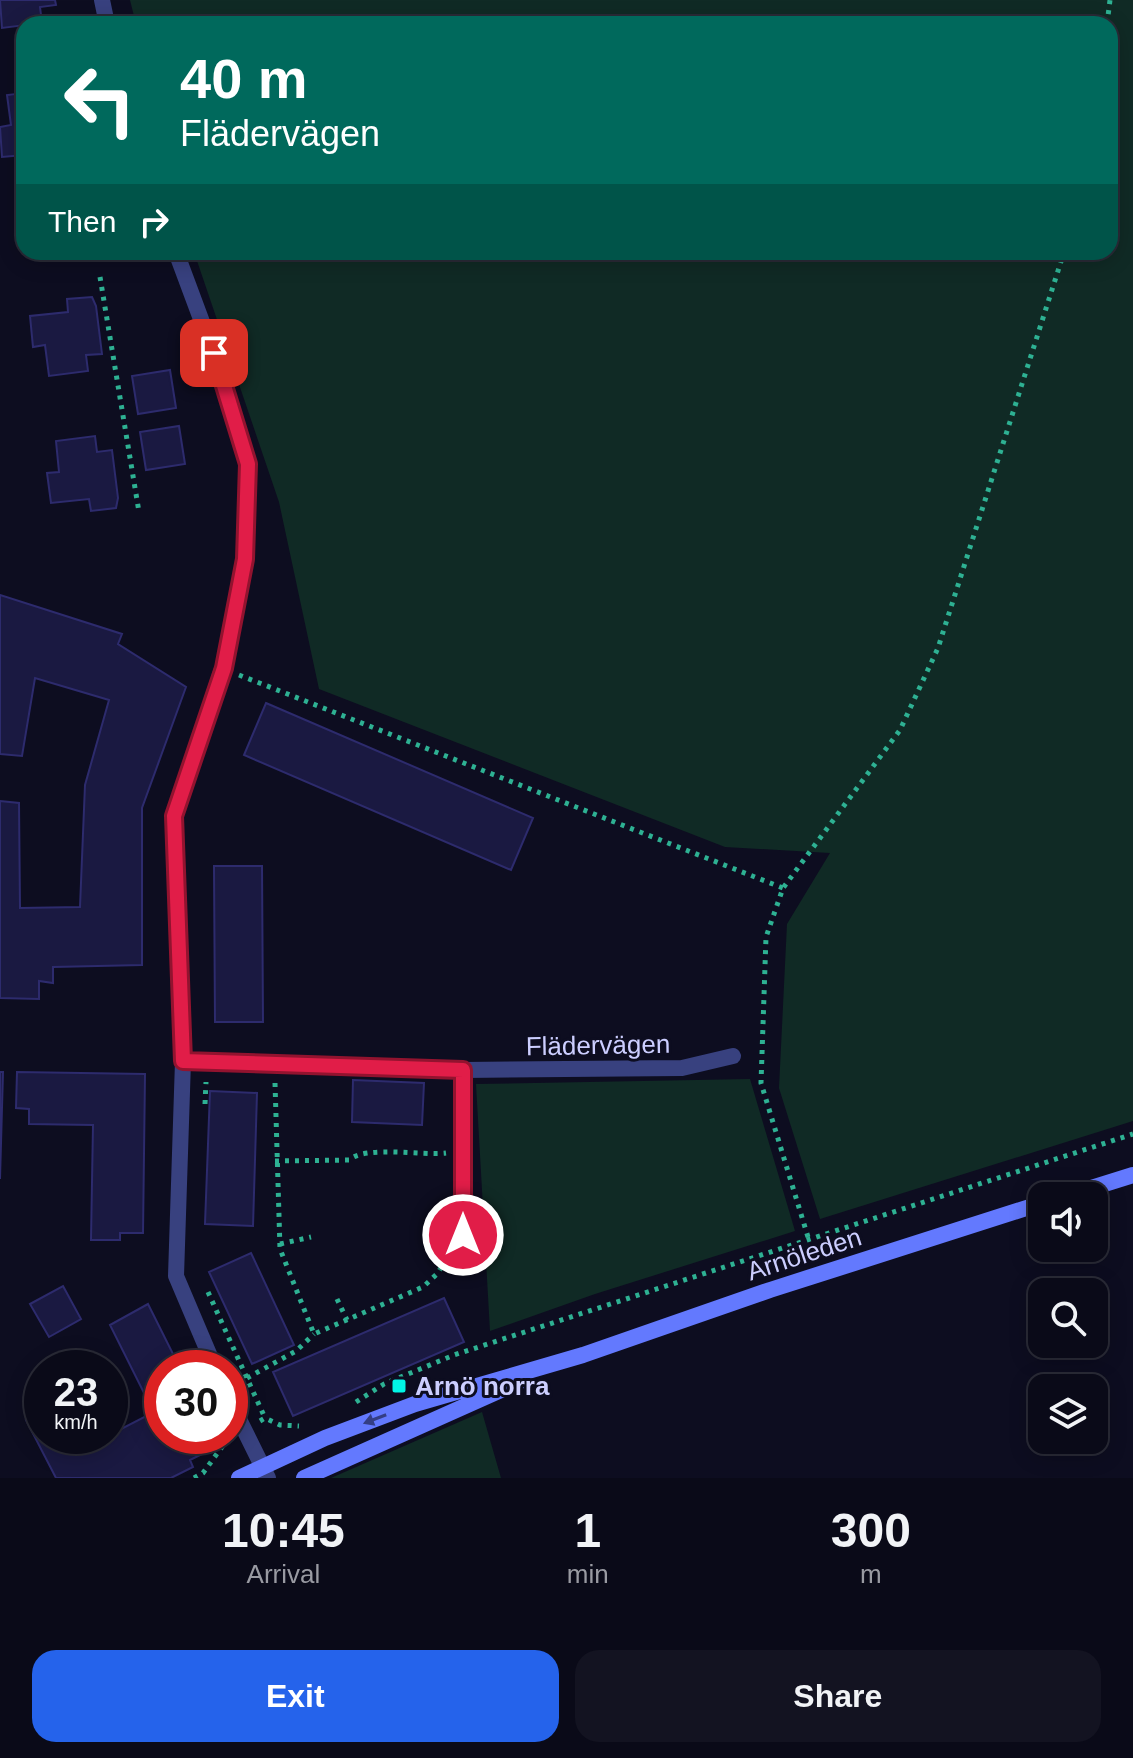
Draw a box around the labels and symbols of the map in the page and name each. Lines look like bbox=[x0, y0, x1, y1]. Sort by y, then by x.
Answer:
pin bbox=[180, 319, 248, 387]
street label: Flädervägen bbox=[525, 1029, 671, 1061]
position arrow bbox=[421, 1193, 505, 1277]
street label: Arnöleden bbox=[743, 1221, 865, 1287]
speed limit sign: 30 bbox=[144, 1350, 248, 1454]
place label: Arnö norra bbox=[415, 1371, 550, 1401]
marker: Arnö norra bbox=[390, 1377, 408, 1395]
one-way arrow bbox=[363, 1413, 387, 1426]

